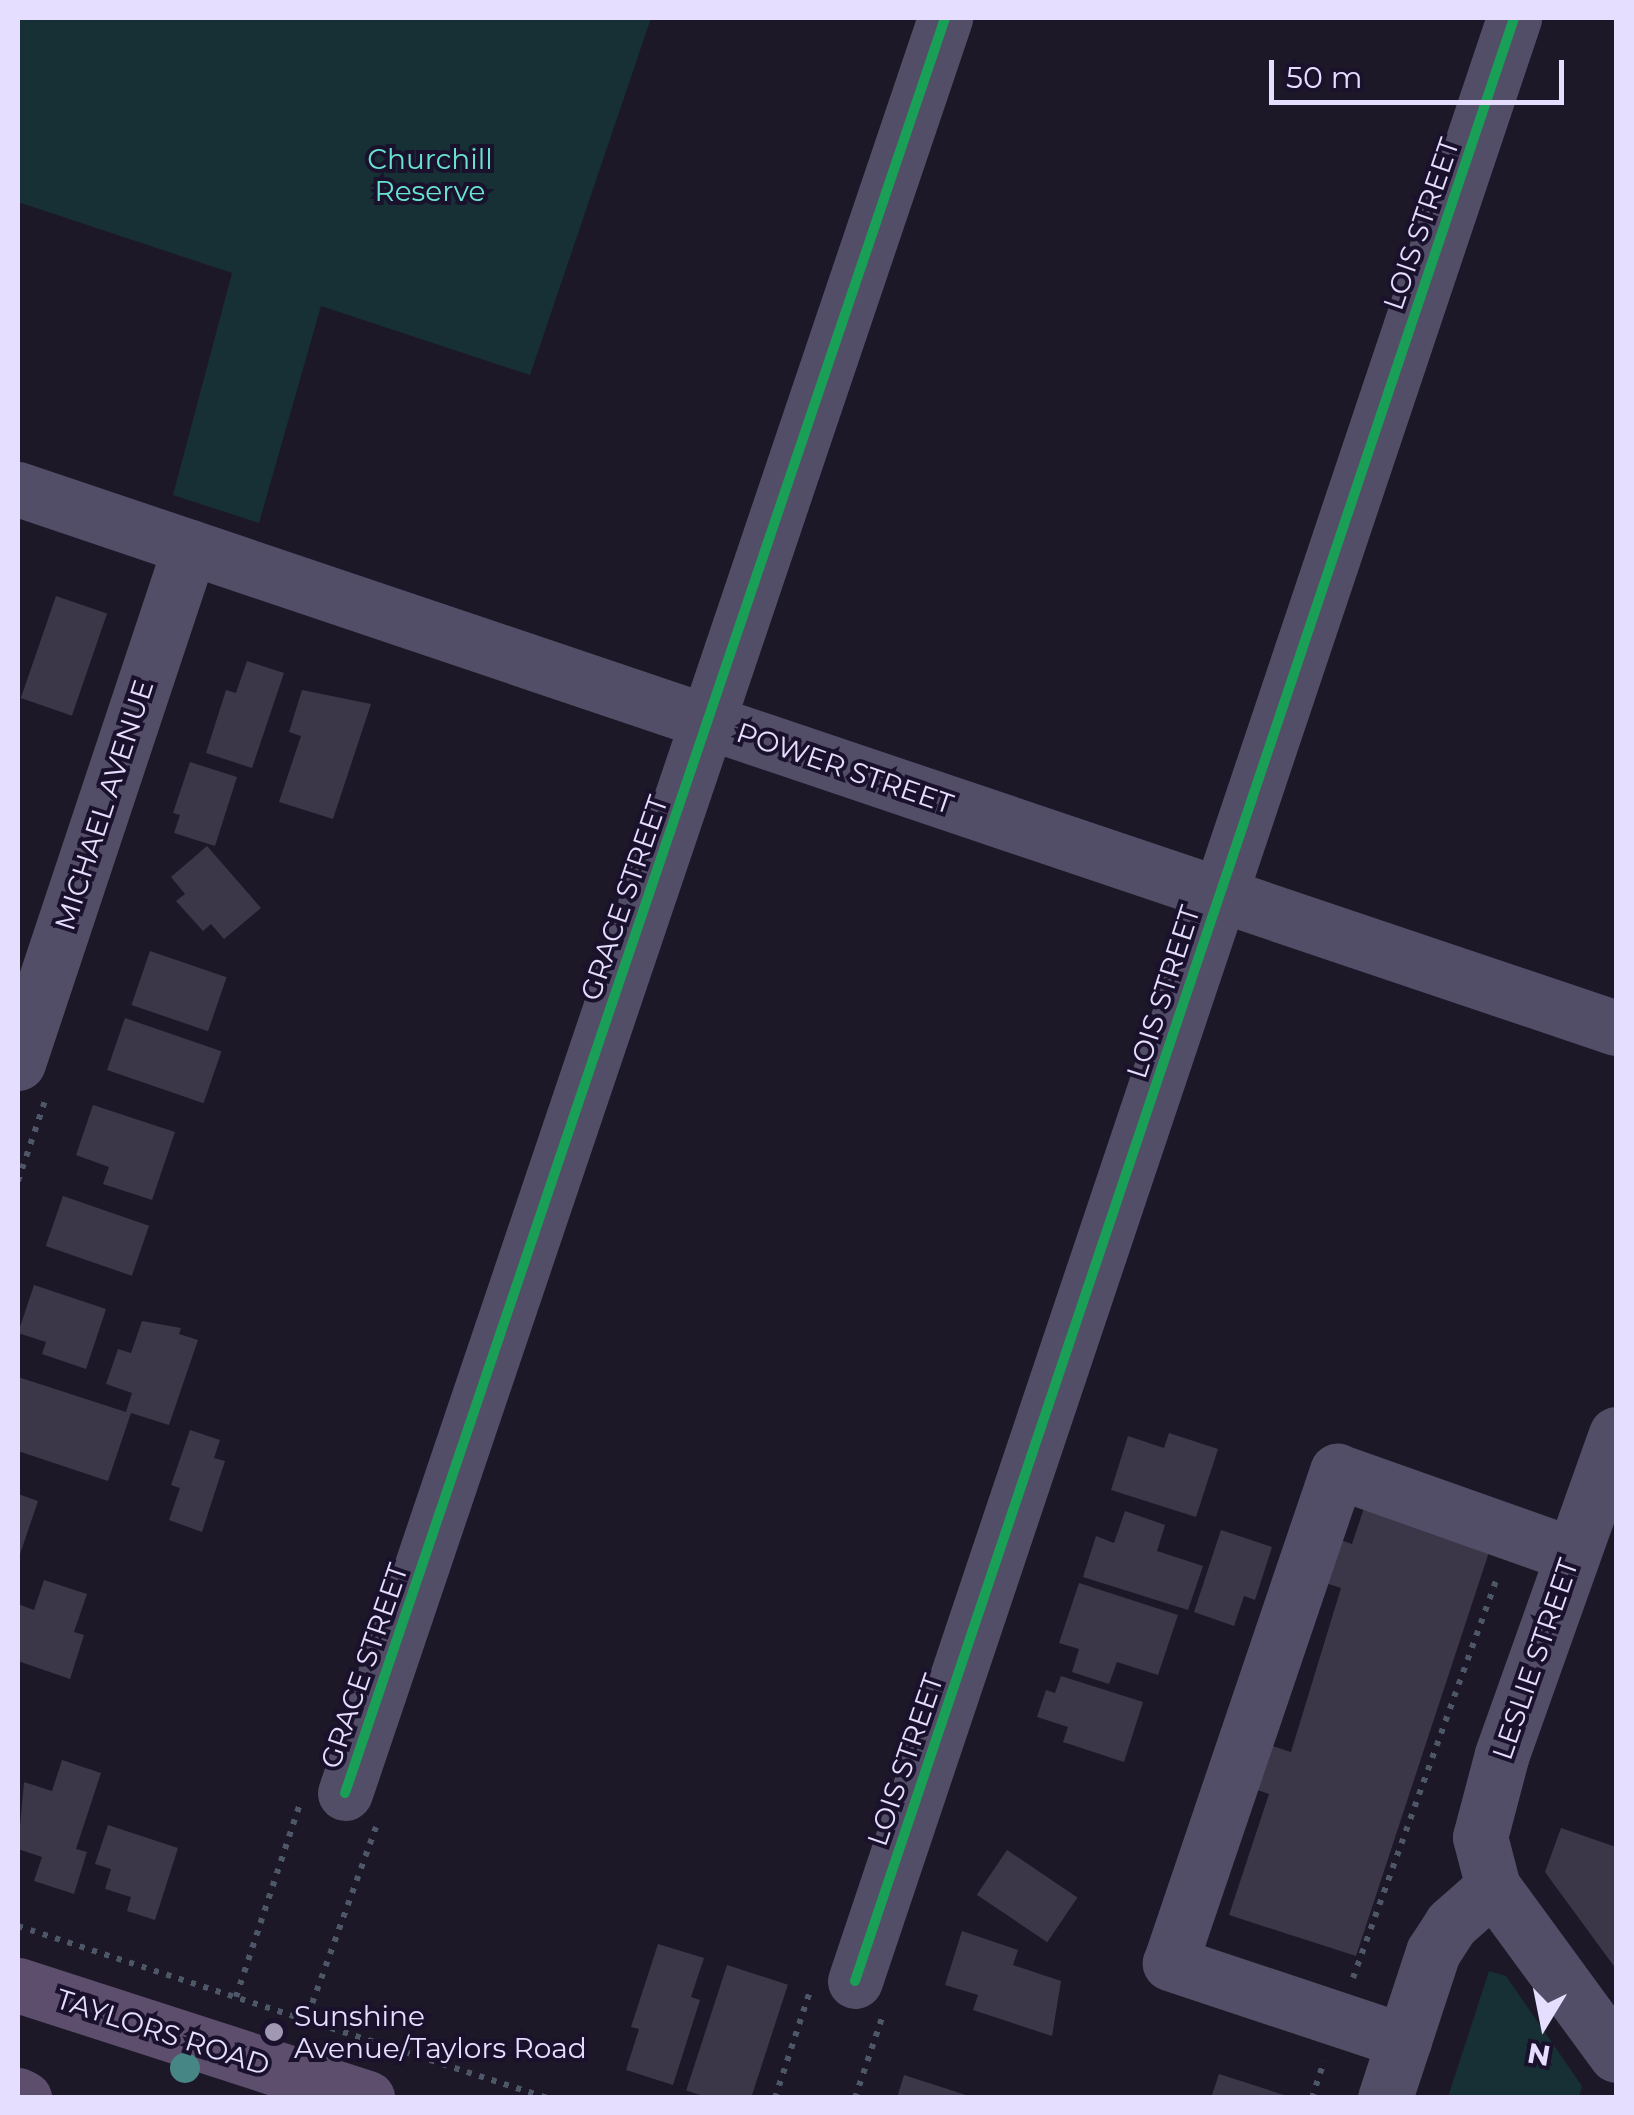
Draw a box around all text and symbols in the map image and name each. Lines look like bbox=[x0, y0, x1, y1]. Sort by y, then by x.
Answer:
scale bar bbox=[1274, 40, 1569, 102]
text: 50 m bbox=[1286, 59, 1363, 96]
street label: LOIS STREET bbox=[1376, 134, 1466, 314]
park label: Churchill Reserve bbox=[367, 142, 493, 208]
street label: MICHAEL AVENUE bbox=[48, 676, 160, 934]
street label: POWER STREET bbox=[732, 715, 958, 821]
street label: GRACE STREET bbox=[573, 791, 675, 1005]
street label: LOIS STREET bbox=[1119, 901, 1207, 1083]
street label: LESLIE STREET bbox=[1485, 1554, 1585, 1764]
street label: GRACE STREET bbox=[313, 1559, 415, 1773]
street label: LOIS STREET bbox=[860, 1670, 950, 1850]
north arrow bbox=[1494, 1975, 1594, 2075]
street label: TAYLORS ROAD bbox=[52, 1982, 274, 2082]
place label: Sunshine Avenue/Taylors Road bbox=[294, 1999, 587, 2065]
marker: Sunshine Avenue/Taylors Road bbox=[263, 2021, 285, 2043]
text: N bbox=[1525, 2036, 1553, 2073]

